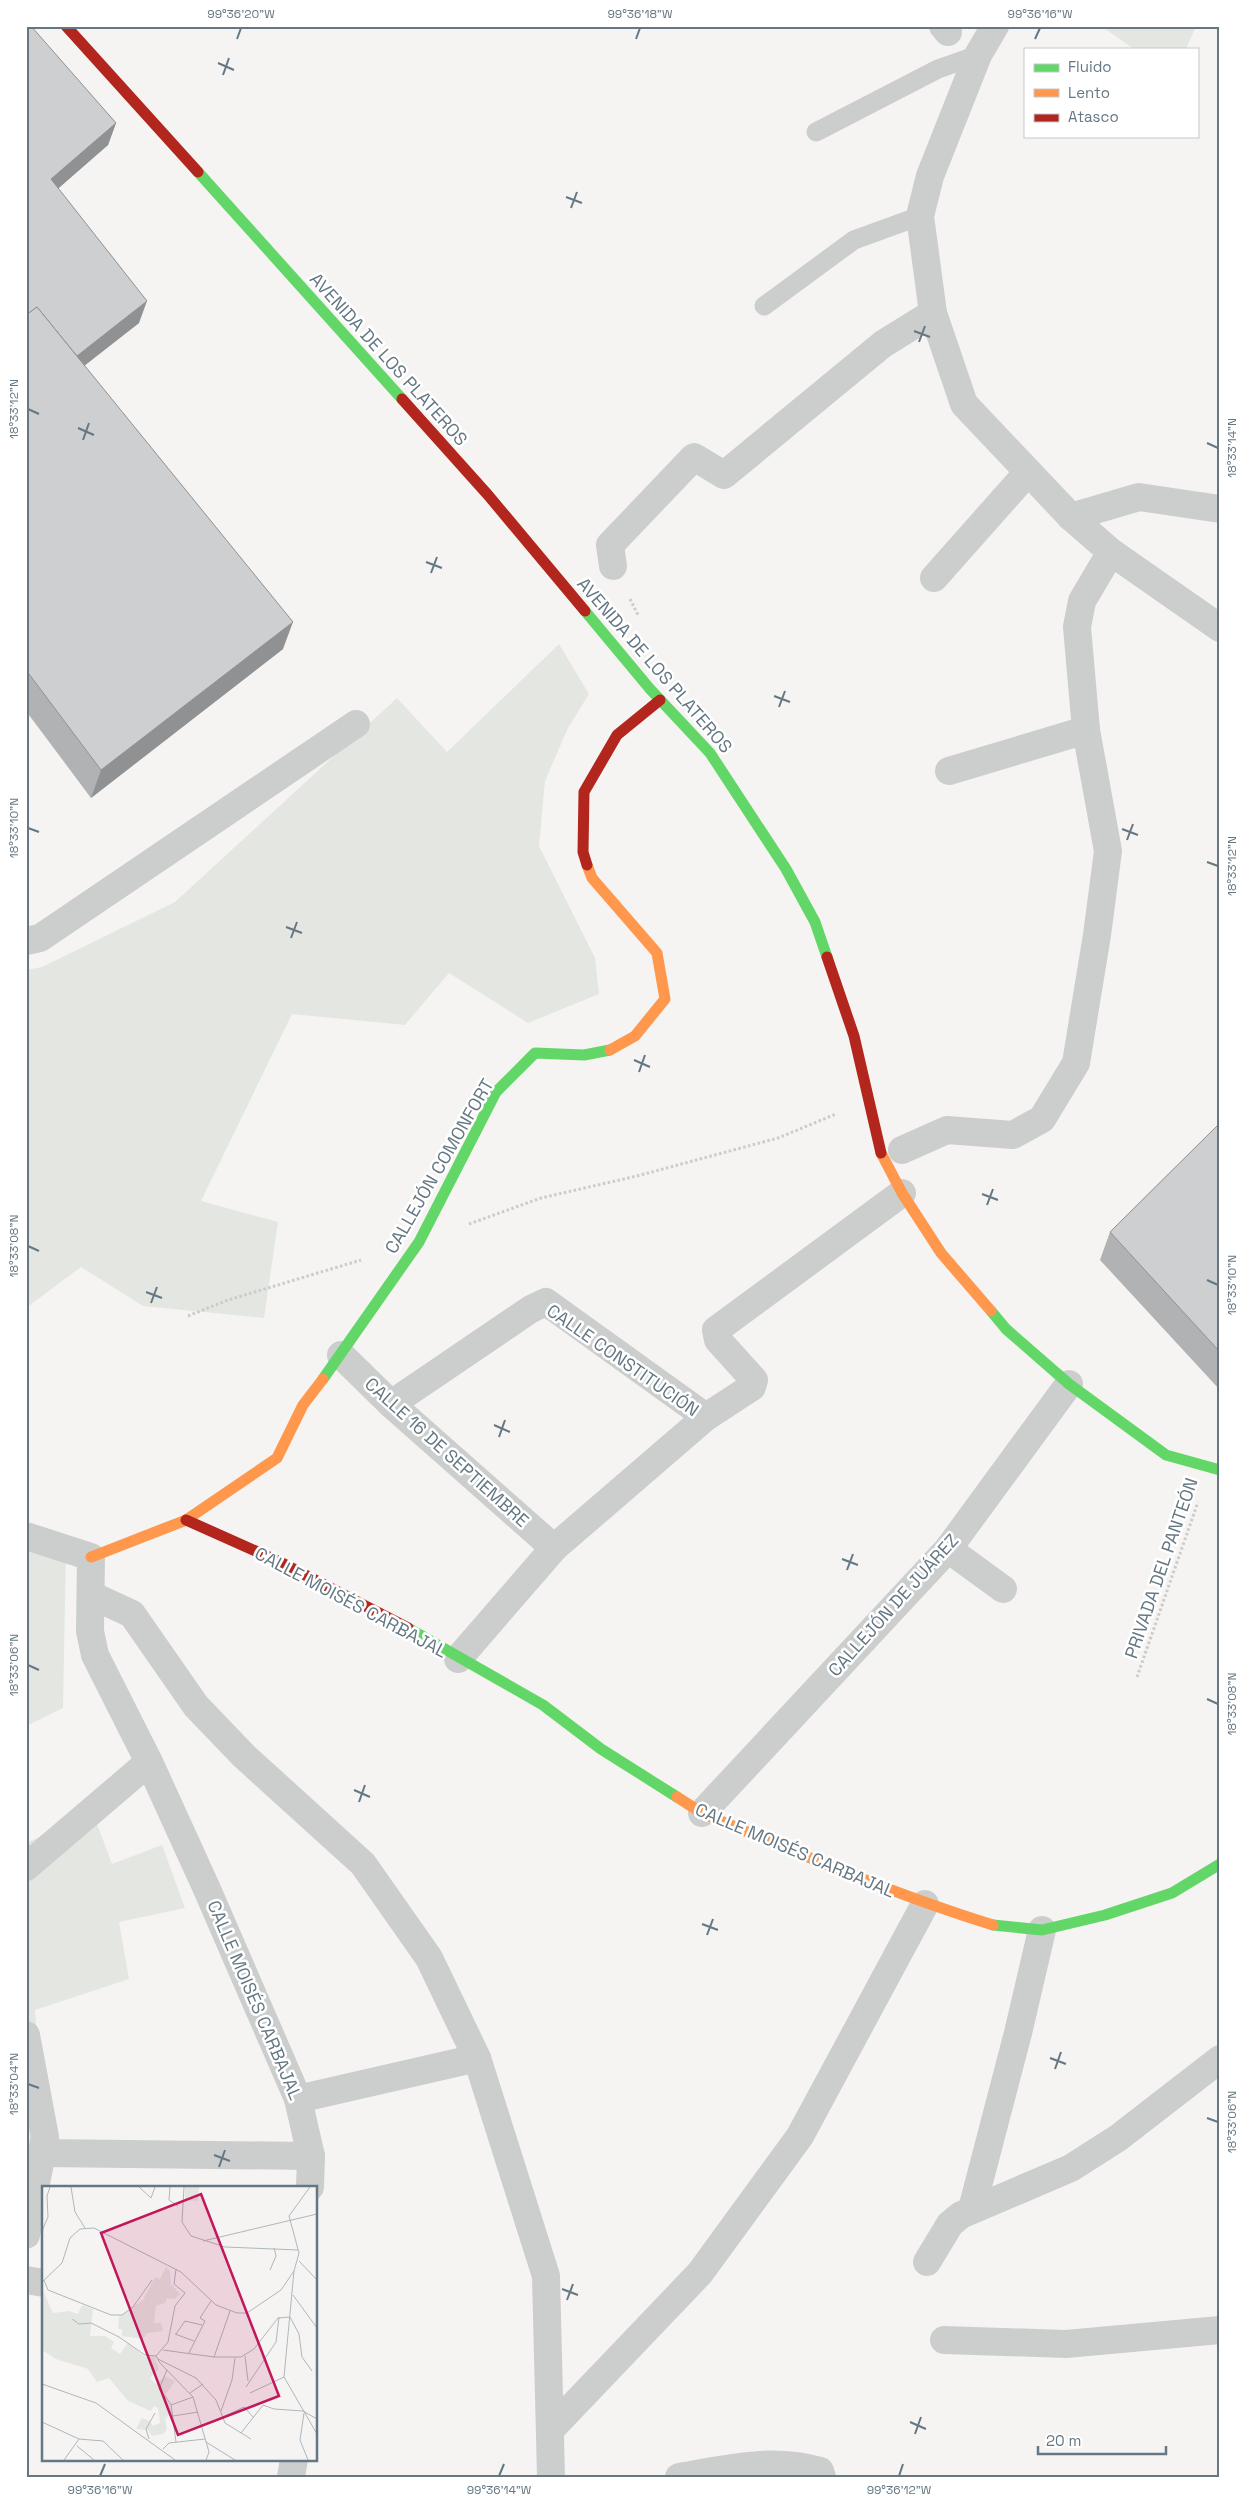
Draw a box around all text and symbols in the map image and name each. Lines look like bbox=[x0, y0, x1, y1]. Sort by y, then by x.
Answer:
text: 99°36'20"W bbox=[207, 6, 275, 22]
text: 99°36'18"W bbox=[608, 6, 673, 22]
text: 99°36'16"W bbox=[1008, 6, 1073, 22]
legend bbox=[1024, 48, 1198, 138]
text: Fluido bbox=[1068, 57, 1112, 76]
text: Lento bbox=[1068, 83, 1110, 102]
text: Atasco bbox=[1068, 107, 1119, 126]
street label: AVENIDA DE LOS PLATEROS bbox=[305, 268, 473, 450]
text: 18°33'12"N bbox=[6, 379, 22, 439]
text: 18°33'14"N bbox=[1224, 418, 1240, 478]
street label: AVENIDA DE LOS PLATEROS bbox=[572, 572, 738, 758]
text: 18°33'10"N bbox=[6, 798, 22, 858]
text: 18°33'12"N bbox=[1224, 836, 1240, 896]
street label: CALLEJÓN COMONFORT bbox=[379, 1074, 499, 1258]
text: 18°33'08"N bbox=[6, 1215, 22, 1277]
text: 18°33'10"N bbox=[1224, 1255, 1240, 1315]
street label: CALLE CONSTITUCIÓN bbox=[542, 1299, 704, 1421]
street label: CALLE 16 DE SEPTIEMBRE bbox=[360, 1372, 534, 1532]
street label: PRIVADA DEL PANTEÓN bbox=[1119, 1475, 1203, 1661]
street label: CALLEJÓN DE JUÁREZ bbox=[823, 1529, 963, 1681]
street label: CALLE MOISÉS CARBAJAL bbox=[251, 1541, 451, 1663]
text: 18°33'06"N bbox=[6, 1634, 22, 1696]
text: 18°33'08"N bbox=[1224, 1673, 1240, 1735]
street label: CALLE MOISÉS CARBAJAL bbox=[692, 1797, 898, 1903]
street label: CALLE MOISÉS CARBAJAL bbox=[202, 1897, 308, 2103]
text: 18°33'04"N bbox=[6, 2053, 22, 2115]
text: 18°33'06"N bbox=[1224, 2091, 1240, 2153]
inset map bbox=[42, 2186, 318, 2460]
scale bar bbox=[1038, 2423, 1166, 2455]
text: 20 m bbox=[1046, 2431, 1081, 2450]
text: 99°36'16"W bbox=[68, 2482, 133, 2498]
text: 99°36'14"W bbox=[467, 2482, 532, 2498]
text: 99°36'12"W bbox=[867, 2482, 932, 2498]

